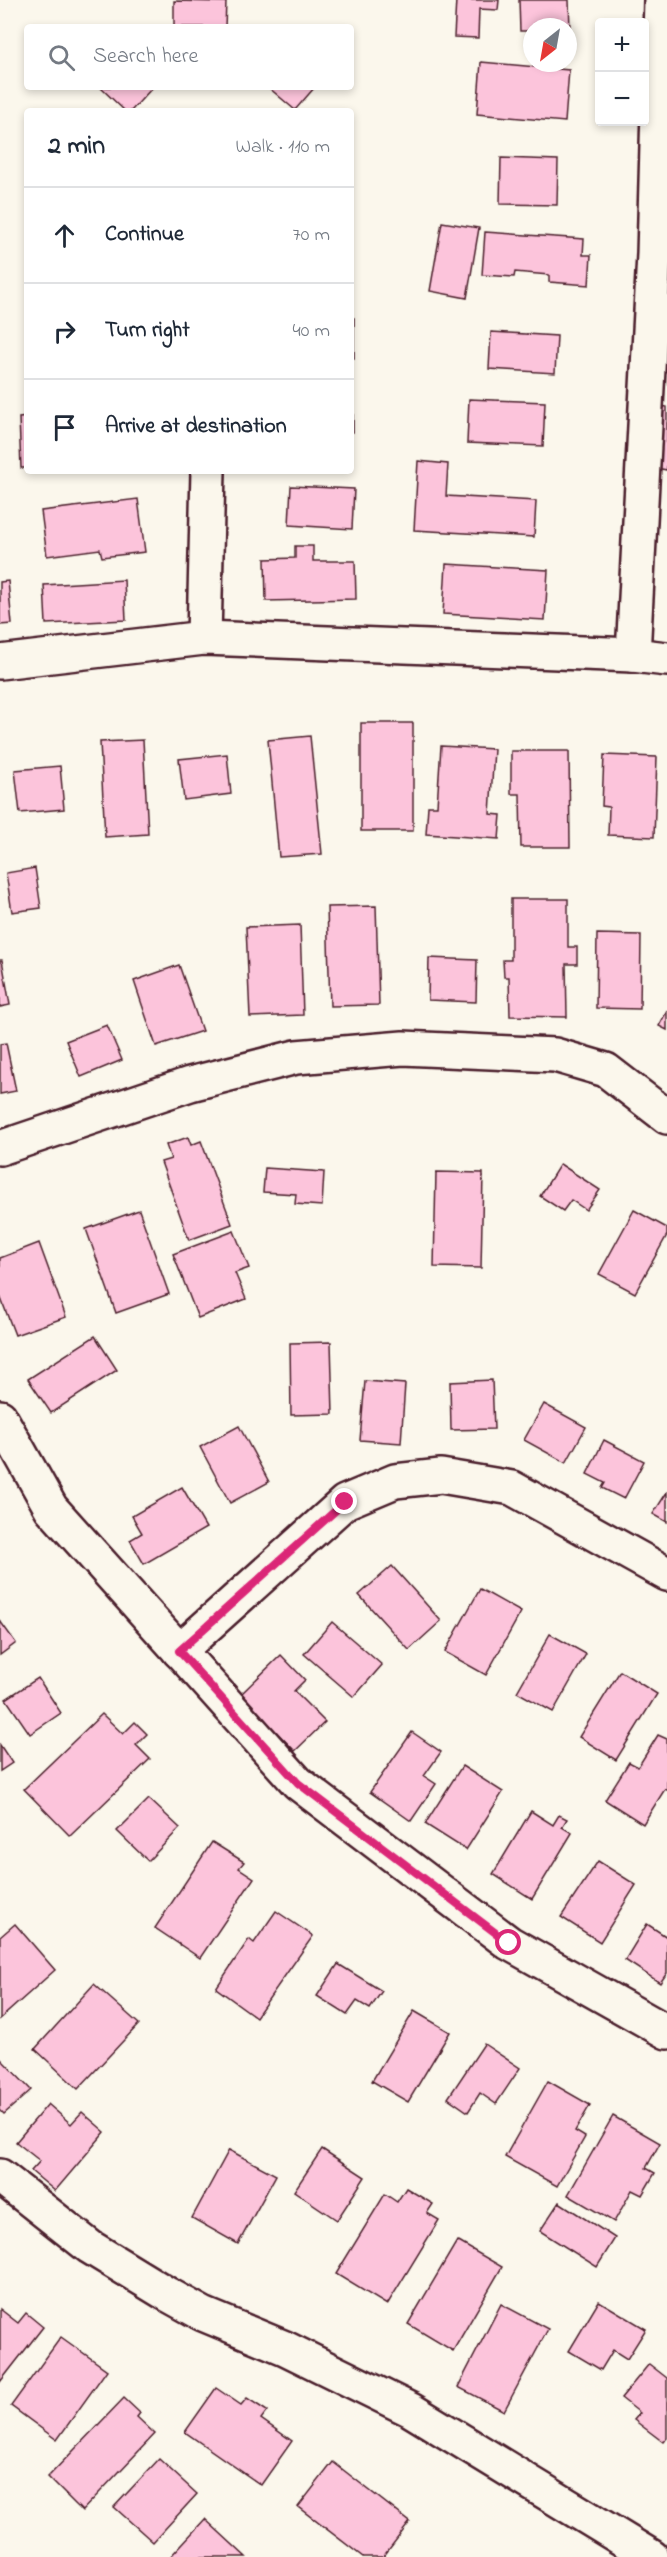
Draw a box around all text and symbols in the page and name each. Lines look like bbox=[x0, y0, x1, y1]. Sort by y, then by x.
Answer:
north arrow bbox=[523, 18, 577, 72]
map controls bbox=[595, 18, 649, 126]
button: + bbox=[595, 18, 649, 72]
search box bbox=[24, 24, 354, 90]
icon: search bbox=[45, 41, 78, 74]
text: Search here bbox=[93, 41, 198, 73]
button: − bbox=[595, 72, 649, 126]
text: 2 min bbox=[48, 128, 105, 166]
text: Walk · 110 m bbox=[235, 133, 330, 162]
icon: ahead bbox=[48, 219, 81, 252]
text: Continue bbox=[105, 219, 184, 251]
text: 70 m bbox=[293, 221, 330, 250]
icon: right bbox=[48, 315, 81, 348]
text: Turn right bbox=[105, 315, 190, 347]
text: 40 m bbox=[293, 317, 330, 346]
icon: arrive bbox=[48, 411, 81, 444]
text: Arrive at destination bbox=[105, 411, 287, 443]
route end bbox=[331, 1488, 357, 1514]
route start bbox=[495, 1929, 521, 1955]

